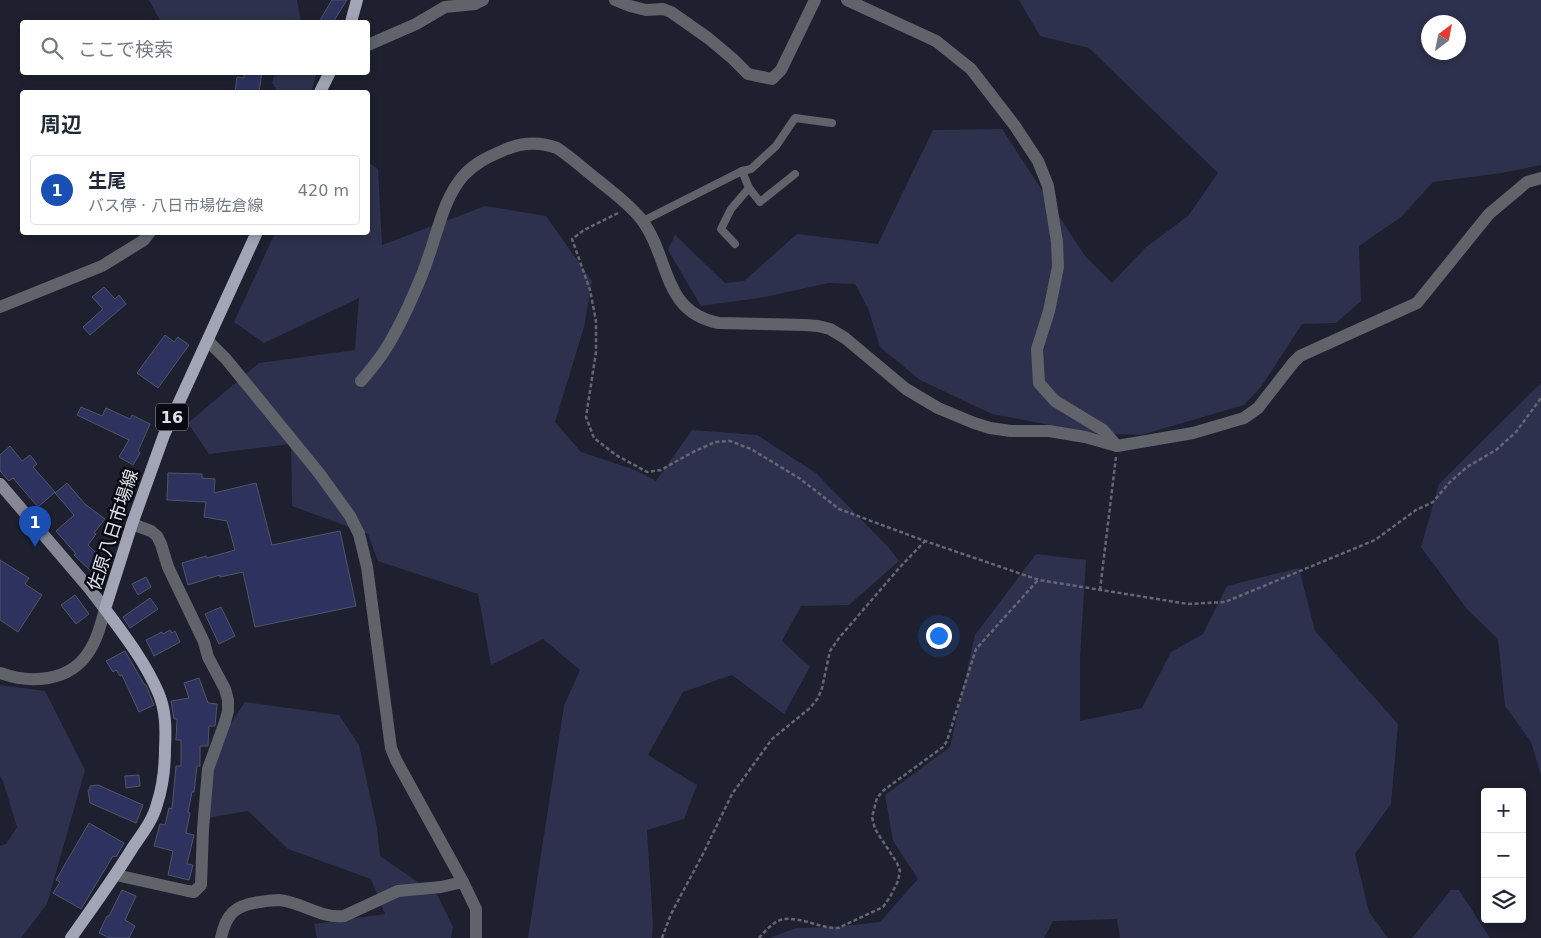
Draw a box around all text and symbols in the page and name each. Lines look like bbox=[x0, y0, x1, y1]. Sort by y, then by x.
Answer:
north arrow bbox=[1421, 15, 1466, 60]
search box bbox=[20, 20, 370, 75]
icon: search bbox=[38, 34, 66, 62]
text: ここで検索 bbox=[78, 38, 173, 60]
text: 周辺 bbox=[40, 113, 82, 137]
text: 生尾 bbox=[88, 169, 126, 191]
text: 1 bbox=[51, 181, 63, 200]
text: 420 m bbox=[298, 181, 349, 200]
text: バス停 · 八日市場佐倉線 bbox=[88, 196, 263, 215]
road number: 16 bbox=[156, 404, 188, 431]
street label: 佐原八日市場線 bbox=[83, 467, 142, 593]
pin: 1 bbox=[19, 506, 51, 547]
your location bbox=[926, 623, 952, 649]
map controls bbox=[1481, 788, 1526, 923]
button: + bbox=[1481, 788, 1526, 833]
button: − bbox=[1481, 833, 1526, 878]
button: layers bbox=[1481, 878, 1526, 923]

